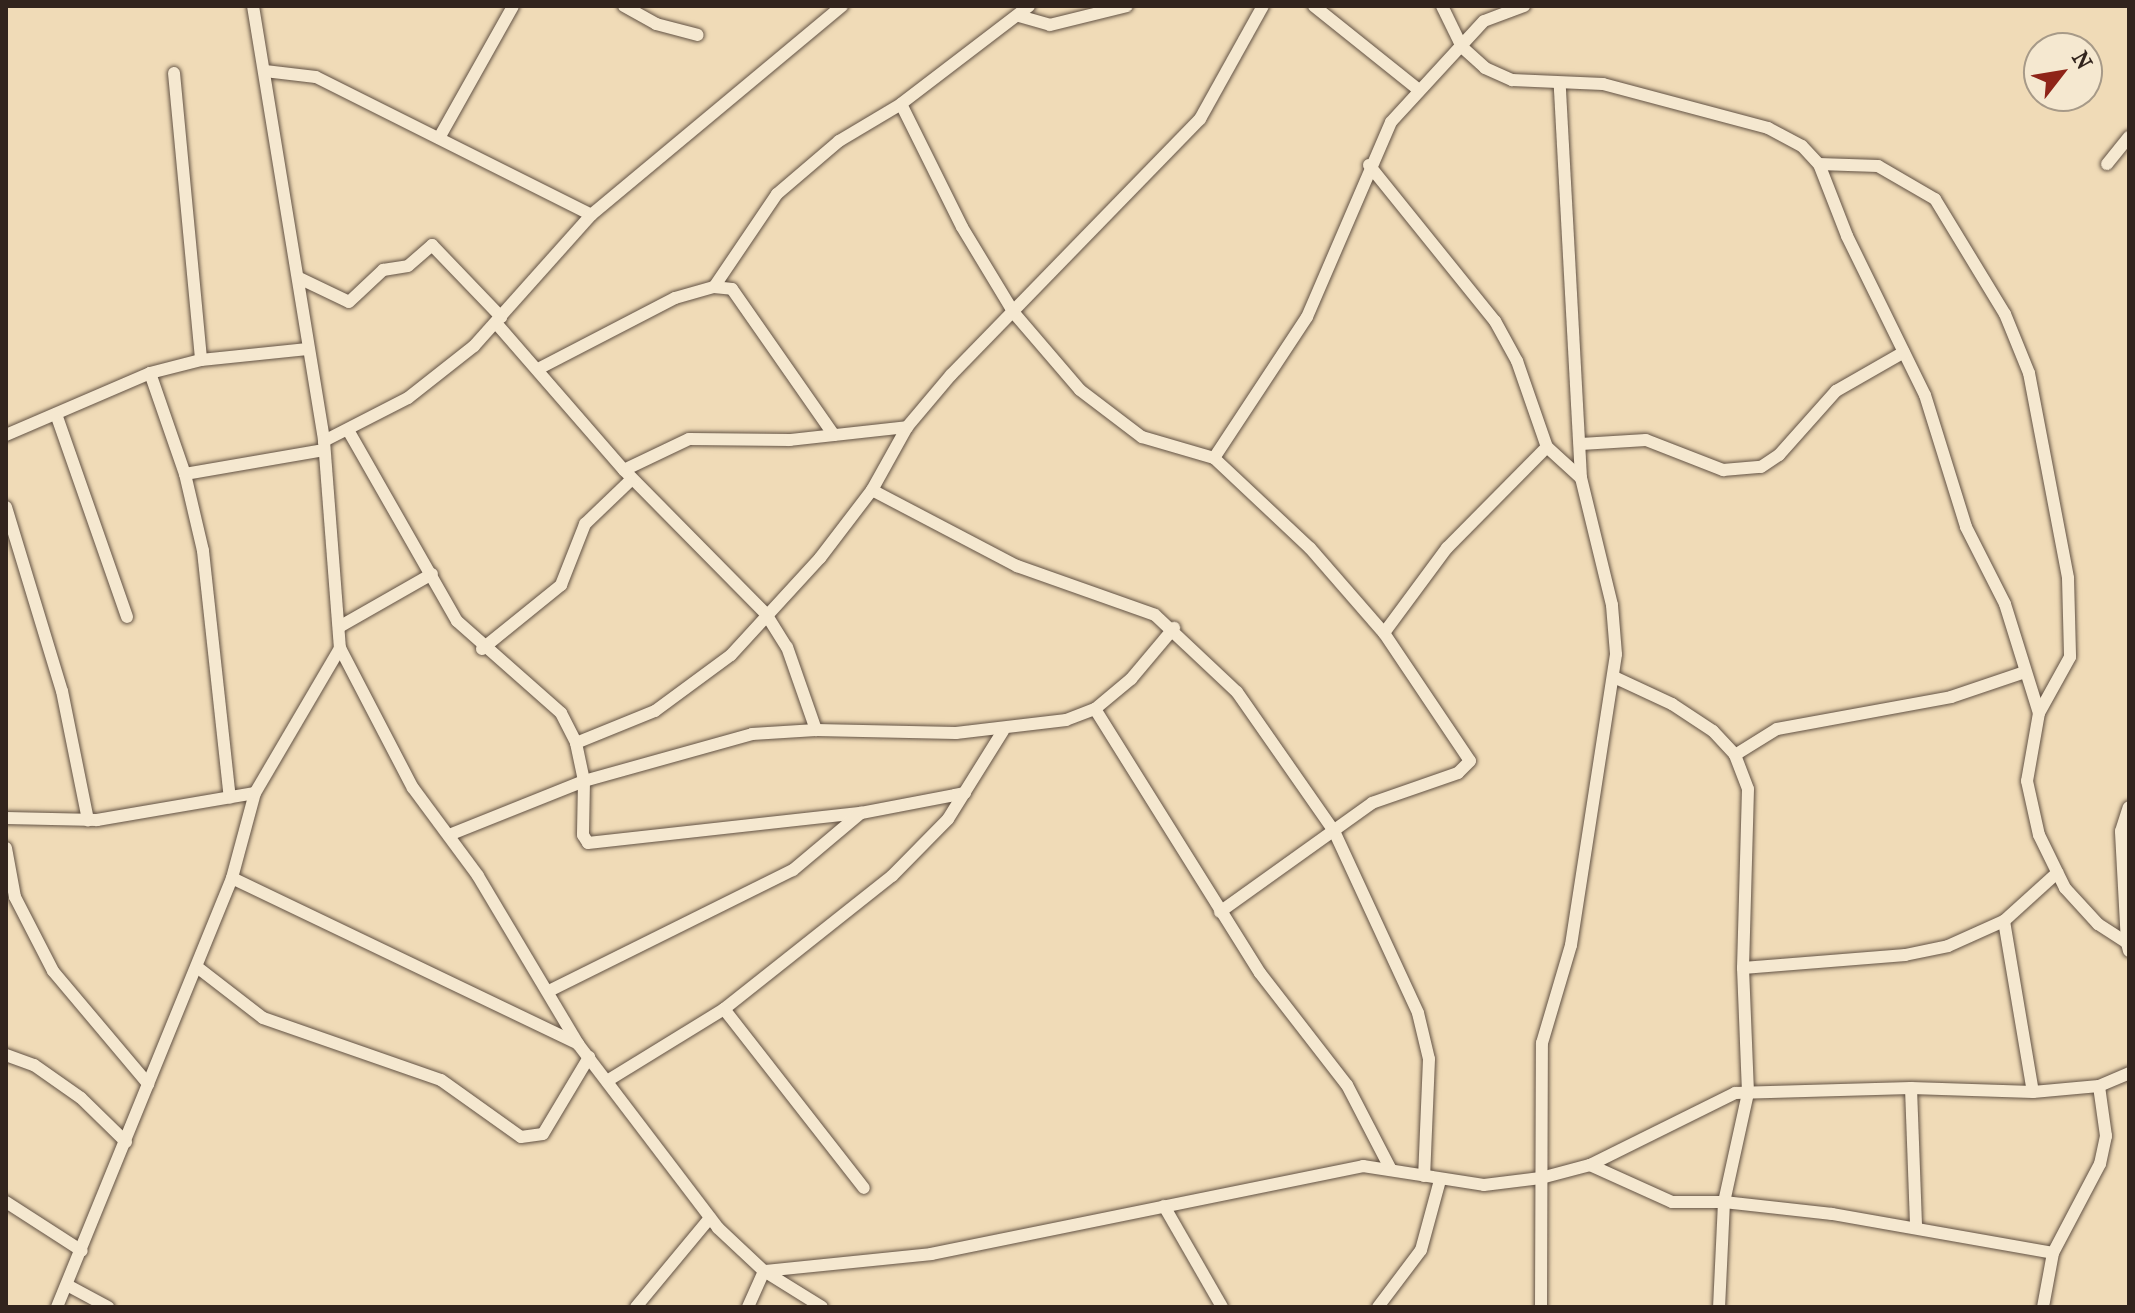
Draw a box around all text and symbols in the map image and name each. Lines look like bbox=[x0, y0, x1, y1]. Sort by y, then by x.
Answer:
north arrow bbox=[2023, 32, 2103, 112]
text: N bbox=[2066, 47, 2097, 75]

